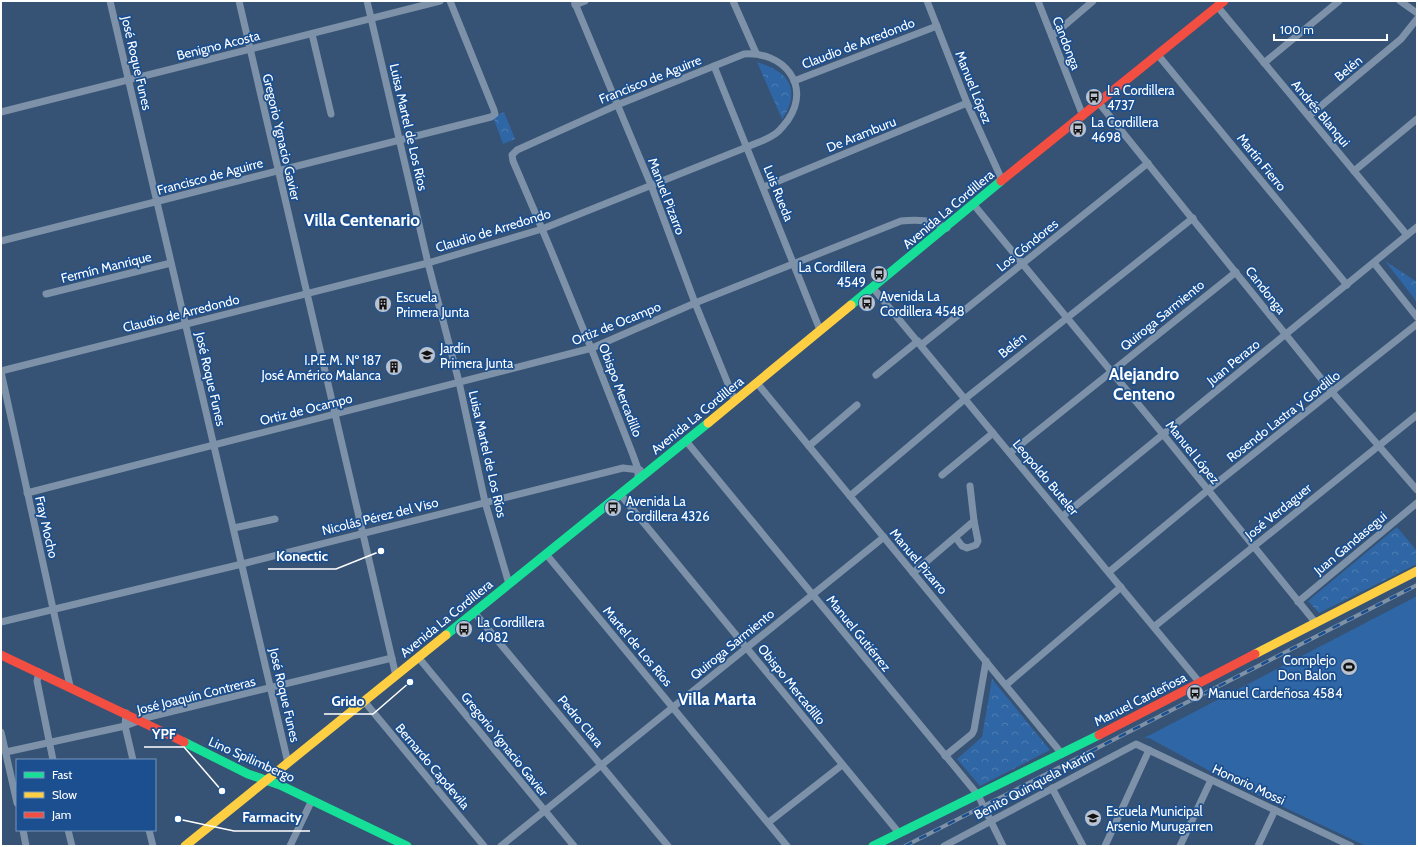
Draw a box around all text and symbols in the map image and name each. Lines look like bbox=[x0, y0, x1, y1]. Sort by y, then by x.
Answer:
street label: José Roque Funes bbox=[118, 13, 156, 112]
street label: Claudio de Arredondo bbox=[799, 14, 917, 72]
street label: Candonga bbox=[1050, 14, 1085, 73]
scale bar bbox=[1274, 16, 1387, 42]
text: 100 m bbox=[1280, 22, 1314, 37]
street label: Benigno Acosta bbox=[175, 27, 262, 63]
street label: Manuel López bbox=[952, 48, 996, 126]
street label: Francisco de Aguirre bbox=[596, 51, 704, 107]
street label: Belén bbox=[1331, 52, 1365, 84]
street label: Luisa Martel de Los Ríos bbox=[387, 62, 432, 193]
street label: Gregorio Ygnacio Gavier bbox=[260, 72, 305, 203]
street label: Andrés Blanqui bbox=[1288, 76, 1354, 150]
place label: La Cordillera 4737 bbox=[1107, 82, 1175, 113]
bus stop icon: La Cordillera 4737 bbox=[1084, 87, 1104, 107]
street label: De Aramburu bbox=[824, 113, 898, 155]
place label: La Cordillera 4698 bbox=[1091, 114, 1159, 145]
bus stop icon: La Cordillera 4698 bbox=[1068, 119, 1088, 139]
street label: Martín Fierro bbox=[1234, 130, 1290, 194]
street label: Francisco de Aguirre bbox=[155, 154, 265, 198]
street label: Manuel Pizarro bbox=[645, 155, 689, 237]
street label: Luis Rueda bbox=[761, 163, 798, 224]
street label: Avenida La Cordillera bbox=[899, 166, 998, 252]
street label: Claudio de Arredondo bbox=[433, 205, 553, 255]
district label: Villa Centenario bbox=[304, 210, 420, 230]
street label: Los Cóndores bbox=[993, 215, 1061, 275]
street label: Fermín Manrique bbox=[59, 248, 153, 286]
place label: La Cordillera 4549 bbox=[798, 259, 867, 290]
street label: Candonga bbox=[1242, 263, 1290, 318]
bus stop icon: La Cordillera 4549 bbox=[869, 264, 889, 284]
street label: Quiroga Sarmiento bbox=[1117, 276, 1207, 354]
place label: Avenida La Cordillera 4548 bbox=[880, 288, 965, 319]
place label: Escuela Primera Junta bbox=[396, 289, 470, 320]
street label: Claudio de Arredondo bbox=[121, 291, 241, 335]
bus stop icon: Avenida La Cordillera 4548 bbox=[857, 293, 877, 313]
building icon: Escuela Primera Junta bbox=[373, 294, 393, 314]
street label: Ortiz de Ocampo bbox=[569, 298, 663, 348]
street label: José Roque Funes bbox=[192, 329, 230, 428]
street label: Belén bbox=[995, 329, 1029, 361]
street label: Juan Perazo bbox=[1202, 336, 1263, 389]
place label: Jardín Primera Junta bbox=[439, 340, 514, 371]
street label: Obispo Mercadillo bbox=[596, 341, 646, 439]
school or university icon: Jardín Primera Junta bbox=[417, 345, 437, 365]
place label: I.P.E.M. Nº 187 José Américo Malanca bbox=[261, 352, 382, 383]
building icon: I.P.E.M. Nº 187 José Américo Malanca bbox=[384, 357, 404, 377]
district label: Alejandro Centeno bbox=[1109, 364, 1180, 404]
street label: Rosendo Lastra y Gordillo bbox=[1223, 367, 1343, 465]
street label: Avenida La Cordillera bbox=[647, 372, 747, 457]
street label: Luisa Martel de Los Ríos bbox=[466, 389, 511, 520]
street label: Ortiz de Ocampo bbox=[258, 390, 354, 428]
street label: Manuel López bbox=[1163, 417, 1223, 487]
street label: Leopoldo Buteler bbox=[1010, 436, 1083, 519]
street label: José Verdaguer bbox=[1241, 479, 1315, 543]
place label: Avenida La Cordillera 4326 bbox=[626, 493, 710, 524]
street label: Fray Mocho bbox=[32, 494, 62, 560]
street label: Nicolás Pérez del Viso bbox=[320, 494, 440, 538]
bus stop icon: Avenida La Cordillera 4326 bbox=[603, 498, 623, 518]
street label: Juan Gandasegui bbox=[1310, 508, 1390, 579]
street label: Manuel Pizarro bbox=[887, 525, 951, 597]
callout: Konectic bbox=[268, 543, 336, 569]
text: Konectic bbox=[276, 547, 329, 565]
street label: Avenida La Cordillera bbox=[396, 575, 496, 660]
street label: Manuel Gutiérrez bbox=[823, 592, 895, 674]
street label: Martel de Los Ríos bbox=[600, 603, 676, 690]
street label: Quiroga Sarmiento bbox=[687, 605, 777, 683]
place label: La Cordillera 4082 bbox=[477, 614, 545, 645]
bus stop icon: La Cordillera 4082 bbox=[454, 619, 474, 639]
street label: Obispo Mercadillo bbox=[755, 641, 829, 727]
street label: José Roque Funes bbox=[266, 645, 304, 744]
place label: Complejo Don Balon bbox=[1278, 652, 1336, 683]
sports icon: Complejo Don Balon bbox=[1339, 657, 1359, 677]
street label: Manuel Cardeñosa bbox=[1091, 668, 1190, 729]
street label: José Joaquín Contreras bbox=[134, 672, 257, 718]
bus stop icon: Manuel Cardeñosa 4584 bbox=[1185, 683, 1205, 703]
place label: Manuel Cardeñosa 4584 bbox=[1208, 685, 1343, 701]
callout: Grido bbox=[324, 688, 373, 714]
street label: Gregorio Ygnacio Gavier bbox=[458, 689, 553, 800]
district label: Villa Marta bbox=[678, 689, 757, 709]
text: Grido bbox=[331, 692, 365, 710]
street label: Pedro Clara bbox=[555, 692, 608, 751]
street label: Bernardo Capdevila bbox=[392, 720, 474, 813]
callout: YPF bbox=[144, 721, 184, 747]
text: YPF bbox=[151, 725, 177, 743]
street label: Lino Spilimbergo bbox=[206, 733, 298, 785]
street label: Benito Quinquela Martín bbox=[971, 746, 1097, 822]
legend bbox=[16, 759, 156, 831]
street label: Honorio Mossi bbox=[1210, 760, 1288, 808]
text: Fast bbox=[52, 767, 72, 782]
text: Slow bbox=[52, 787, 77, 802]
place label: Escuela Municipal Arsenio Murugarren bbox=[1106, 803, 1213, 834]
callout: Farmacity bbox=[234, 805, 310, 831]
text: Jam bbox=[51, 807, 71, 822]
text: Farmacity bbox=[242, 808, 302, 826]
school or university icon: Escuela Municipal Arsenio Murugarren bbox=[1083, 808, 1103, 828]

